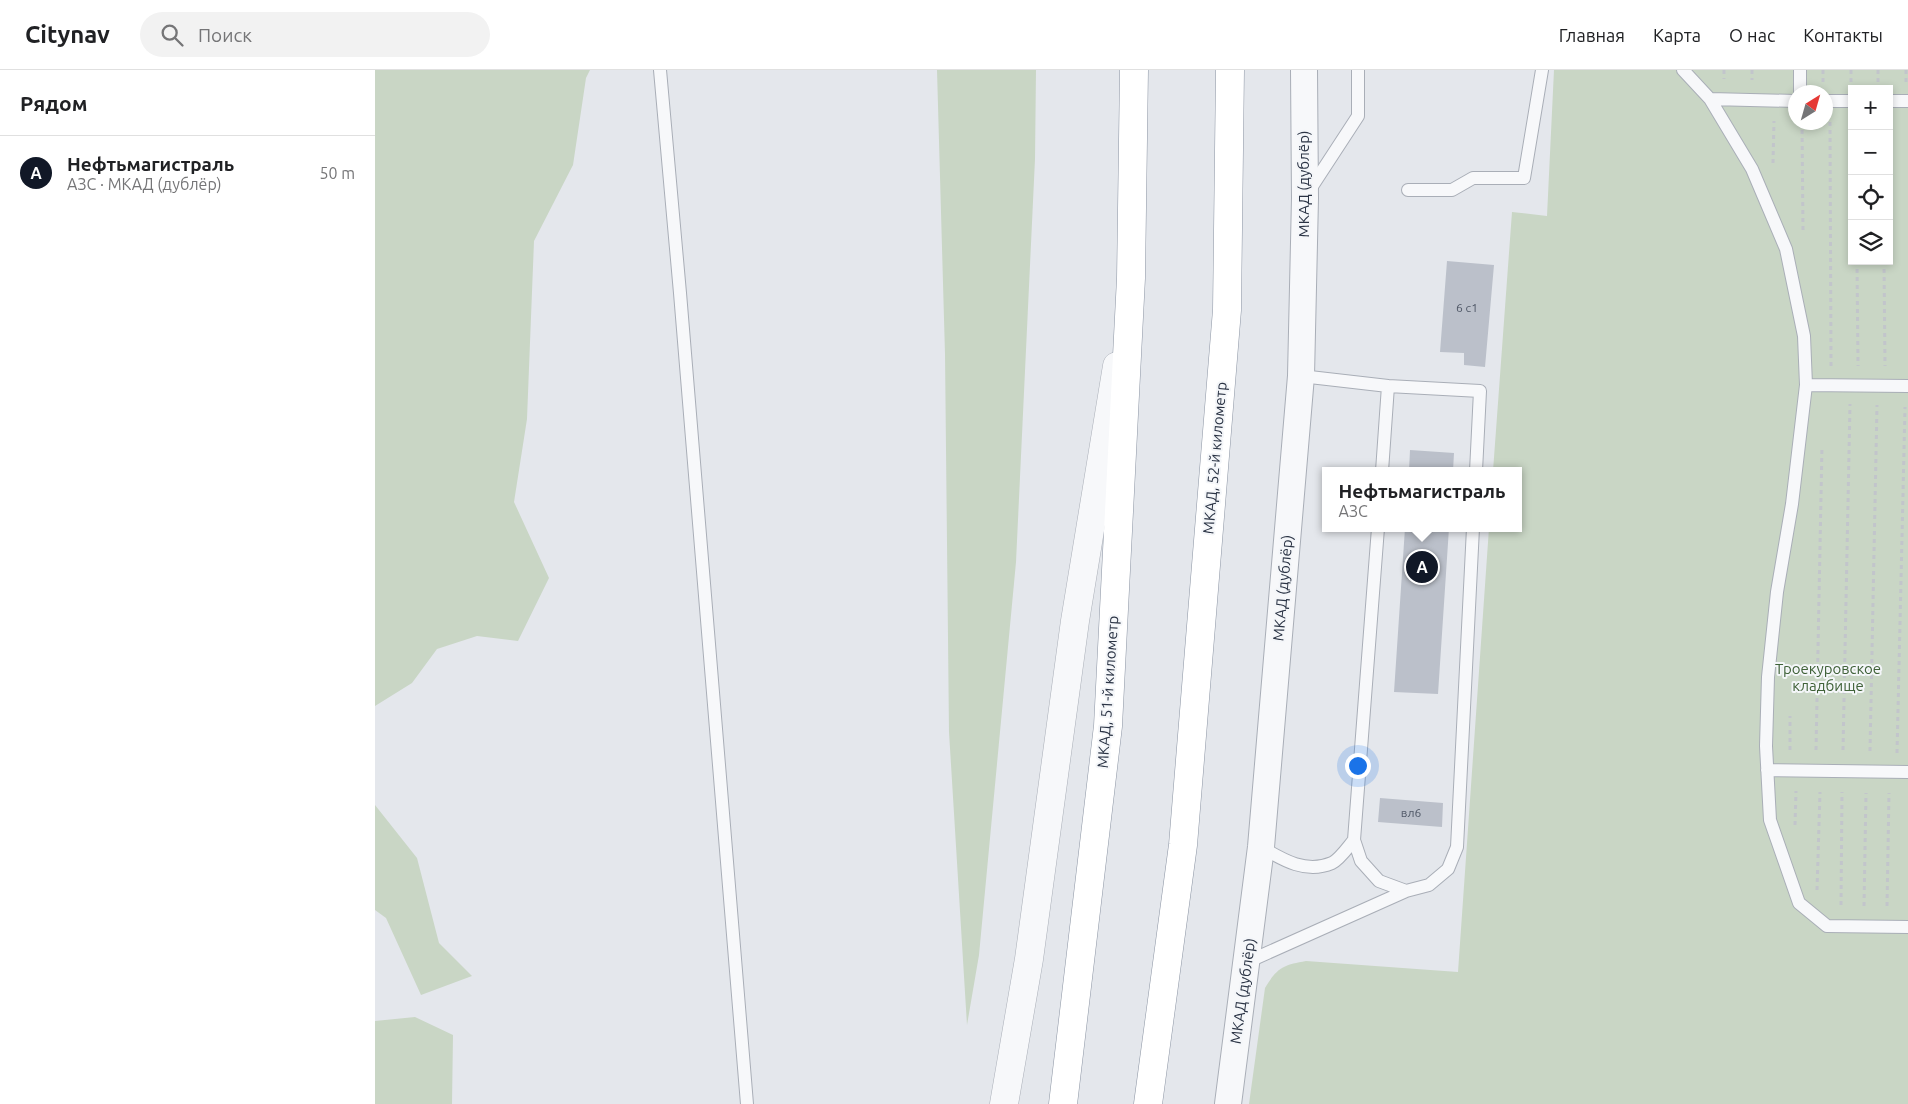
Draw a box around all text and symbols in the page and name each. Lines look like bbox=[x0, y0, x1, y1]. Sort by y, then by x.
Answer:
search box bbox=[140, 12, 490, 57]
text: Citynav bbox=[25, 21, 110, 48]
icon: search bbox=[158, 21, 186, 49]
text: Поиск bbox=[198, 24, 252, 46]
text: Главная bbox=[1559, 25, 1625, 45]
text: Карта bbox=[1653, 25, 1701, 45]
text: О нас bbox=[1729, 25, 1775, 45]
text: Контакты bbox=[1803, 25, 1883, 45]
north arrow bbox=[1788, 85, 1833, 130]
map controls bbox=[1848, 85, 1893, 265]
button: + bbox=[1848, 85, 1893, 130]
text: Рядом bbox=[20, 91, 88, 115]
button: − bbox=[1848, 130, 1893, 175]
street label: МКАД (дублёр) bbox=[1295, 131, 1312, 237]
text: Нефтьмагистраль bbox=[67, 153, 234, 175]
text: A bbox=[30, 164, 42, 182]
text: 50 m bbox=[319, 164, 355, 182]
text: АЗС · МКАД (дублёр) bbox=[67, 175, 222, 193]
button: locate bbox=[1848, 175, 1893, 220]
button: layers bbox=[1848, 220, 1893, 265]
house number: 6 с1 bbox=[1456, 301, 1478, 314]
street label: МКАД, 52-й километр bbox=[1199, 381, 1230, 535]
popup bbox=[1322, 467, 1522, 532]
text: Нефтьмагистраль bbox=[1338, 480, 1506, 502]
text: АЗС bbox=[1338, 502, 1368, 520]
street label: МКАД (дублёр) bbox=[1269, 534, 1296, 642]
pin: A bbox=[1406, 548, 1438, 586]
street label: МКАД, 51-й километр bbox=[1094, 615, 1121, 769]
park label: Троекуровское кладбище bbox=[1775, 660, 1881, 694]
your location bbox=[1345, 753, 1371, 779]
house number: вл6 bbox=[1401, 806, 1421, 819]
street label: МКАД (дублёр) bbox=[1227, 937, 1258, 1045]

